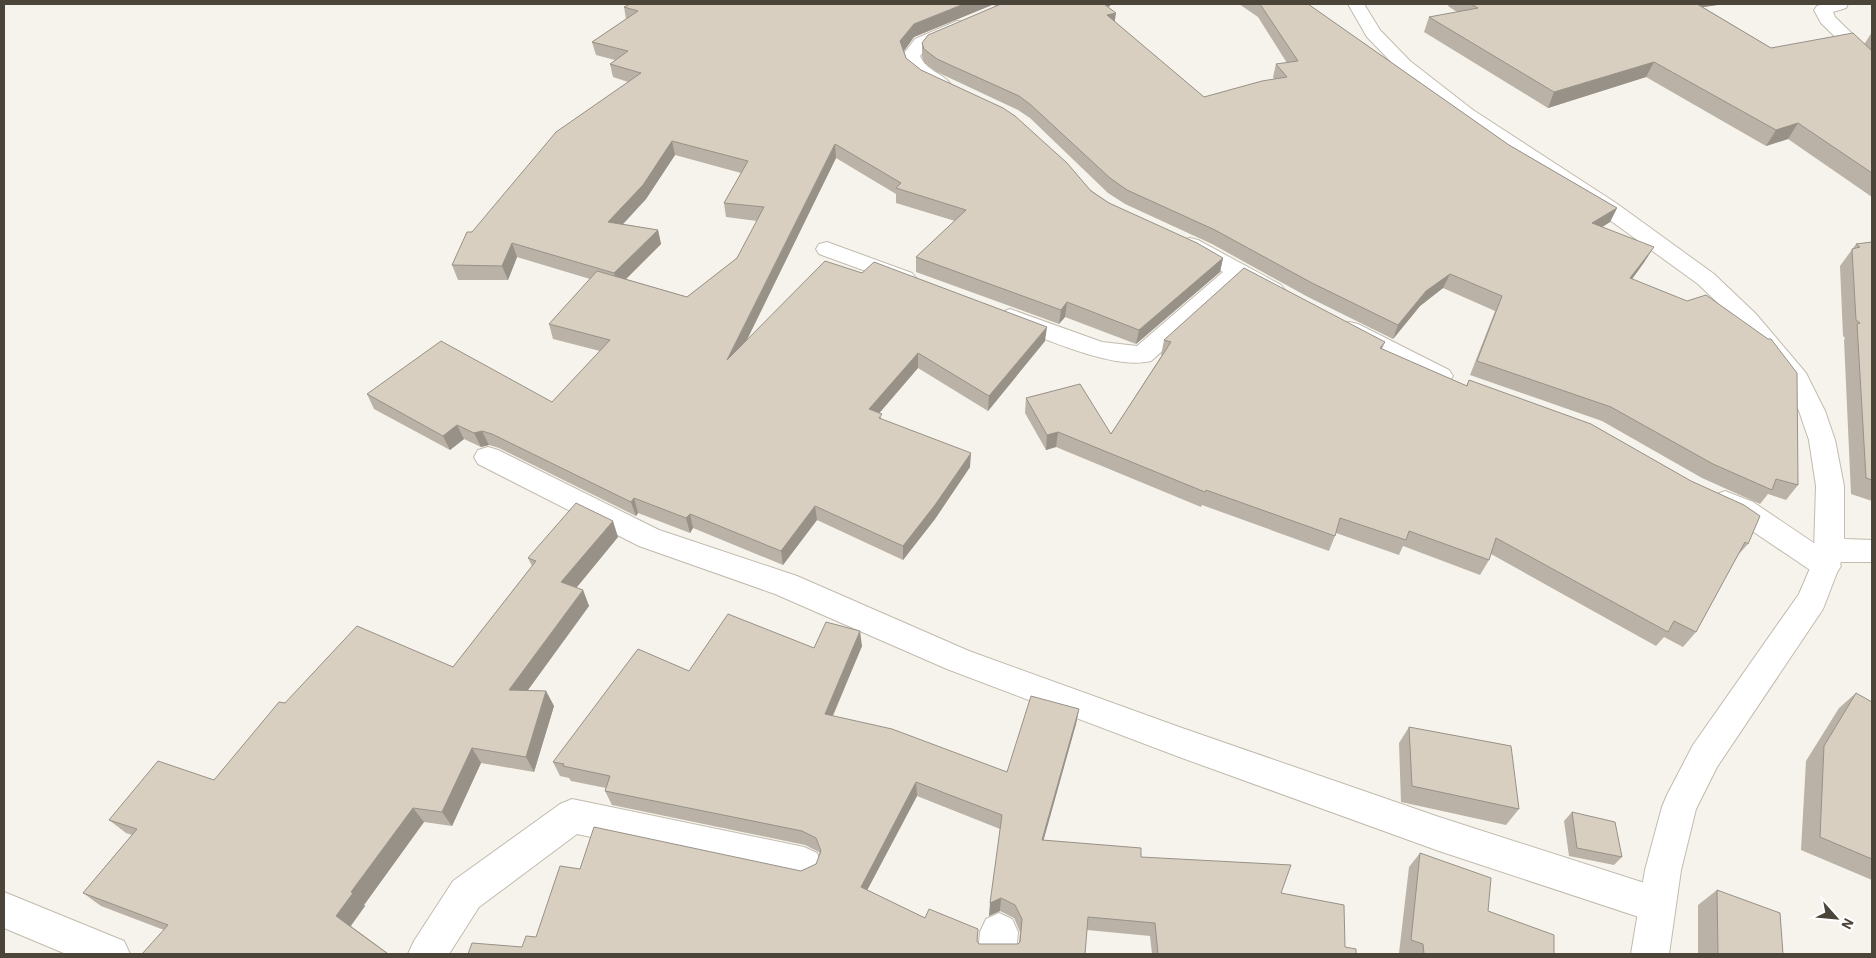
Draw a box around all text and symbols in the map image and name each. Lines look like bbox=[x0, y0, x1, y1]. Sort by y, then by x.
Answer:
north arrow bbox=[1811, 893, 1861, 943]
text: N bbox=[1837, 915, 1858, 933]

